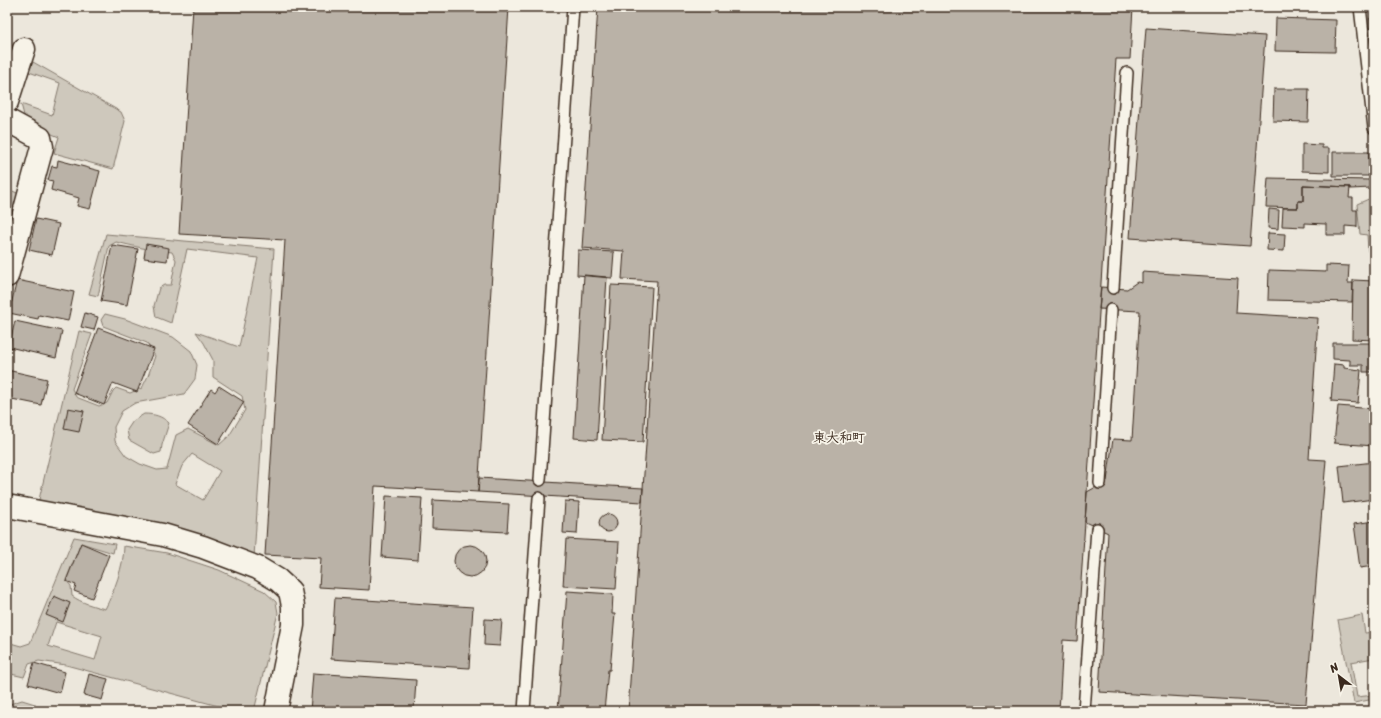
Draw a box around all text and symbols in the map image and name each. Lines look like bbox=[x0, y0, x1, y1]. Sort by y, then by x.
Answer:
district label: 東大和町 bbox=[813, 426, 865, 449]
north arrow bbox=[1319, 656, 1359, 696]
text: N bbox=[1325, 658, 1343, 678]

